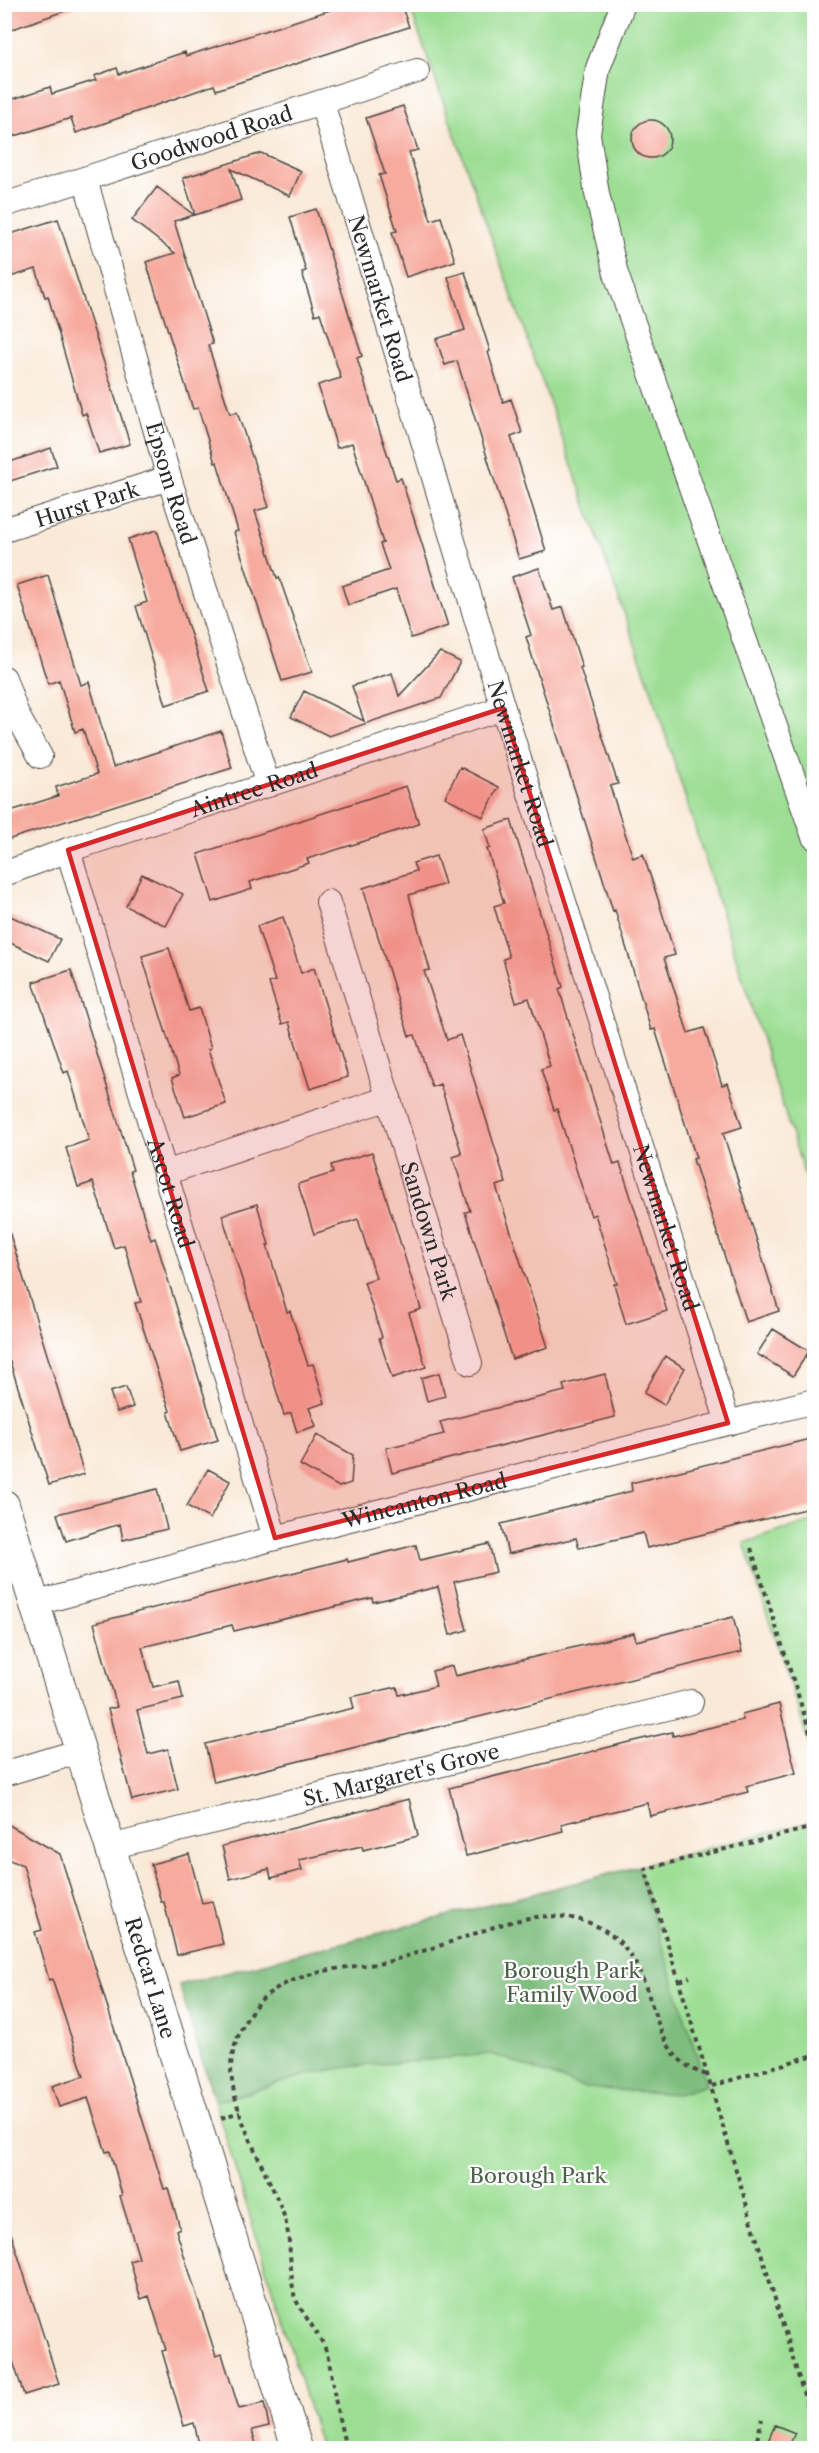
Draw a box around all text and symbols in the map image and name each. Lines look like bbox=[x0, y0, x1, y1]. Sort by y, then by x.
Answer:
street label: Goodwood Road bbox=[128, 100, 295, 176]
street label: Newmarket Road bbox=[344, 212, 417, 385]
street label: Epsom Road bbox=[141, 419, 202, 547]
street label: Hurst Park bbox=[32, 476, 143, 532]
street label: Newmarket Road bbox=[483, 677, 559, 850]
street label: Aintree Road bbox=[186, 757, 321, 822]
street label: Ascot Road bbox=[143, 1134, 200, 1251]
street label: Newmarket Road bbox=[629, 1141, 704, 1314]
street label: Sandown Park bbox=[396, 1158, 463, 1304]
street label: Wincanton Road bbox=[339, 1467, 509, 1533]
street label: St. Margaret's Grove bbox=[300, 1738, 502, 1811]
street label: Redcar Lane bbox=[120, 1914, 181, 2041]
park label: Borough Park Family Wood bbox=[503, 1958, 642, 2007]
park label: Borough Park bbox=[469, 2163, 608, 2188]

